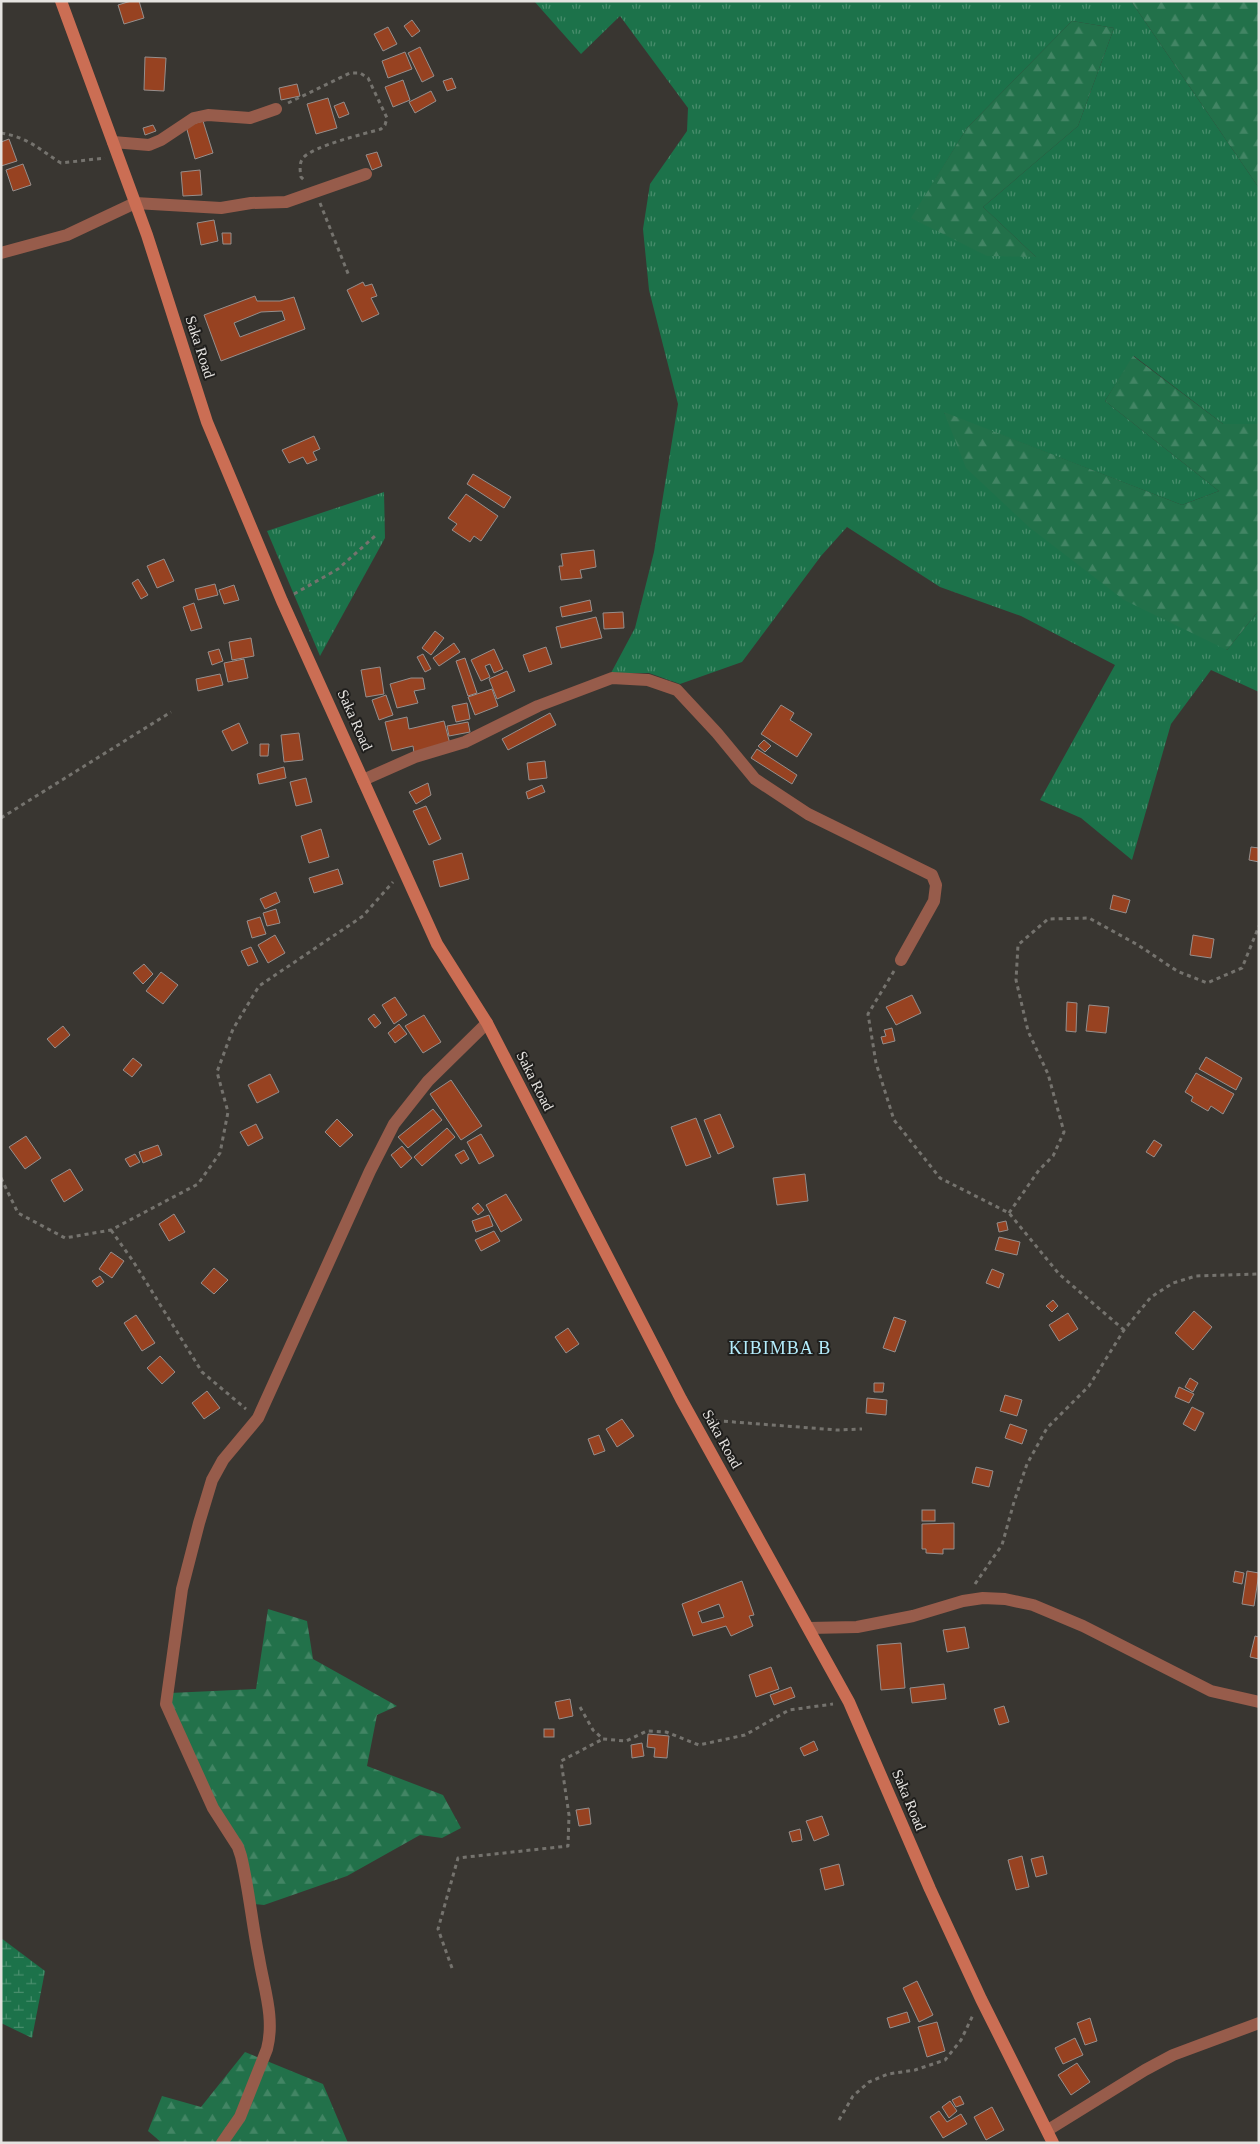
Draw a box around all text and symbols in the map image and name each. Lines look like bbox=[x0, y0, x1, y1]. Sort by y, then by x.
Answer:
street label: Saka Road bbox=[182, 314, 218, 381]
street label: Saka Road bbox=[335, 687, 376, 753]
street label: Saka Road bbox=[513, 1049, 557, 1114]
district label: KIBIMBA B bbox=[729, 1338, 831, 1358]
street label: Saka Road bbox=[699, 1407, 745, 1472]
street label: Saka Road bbox=[889, 1767, 929, 1833]

